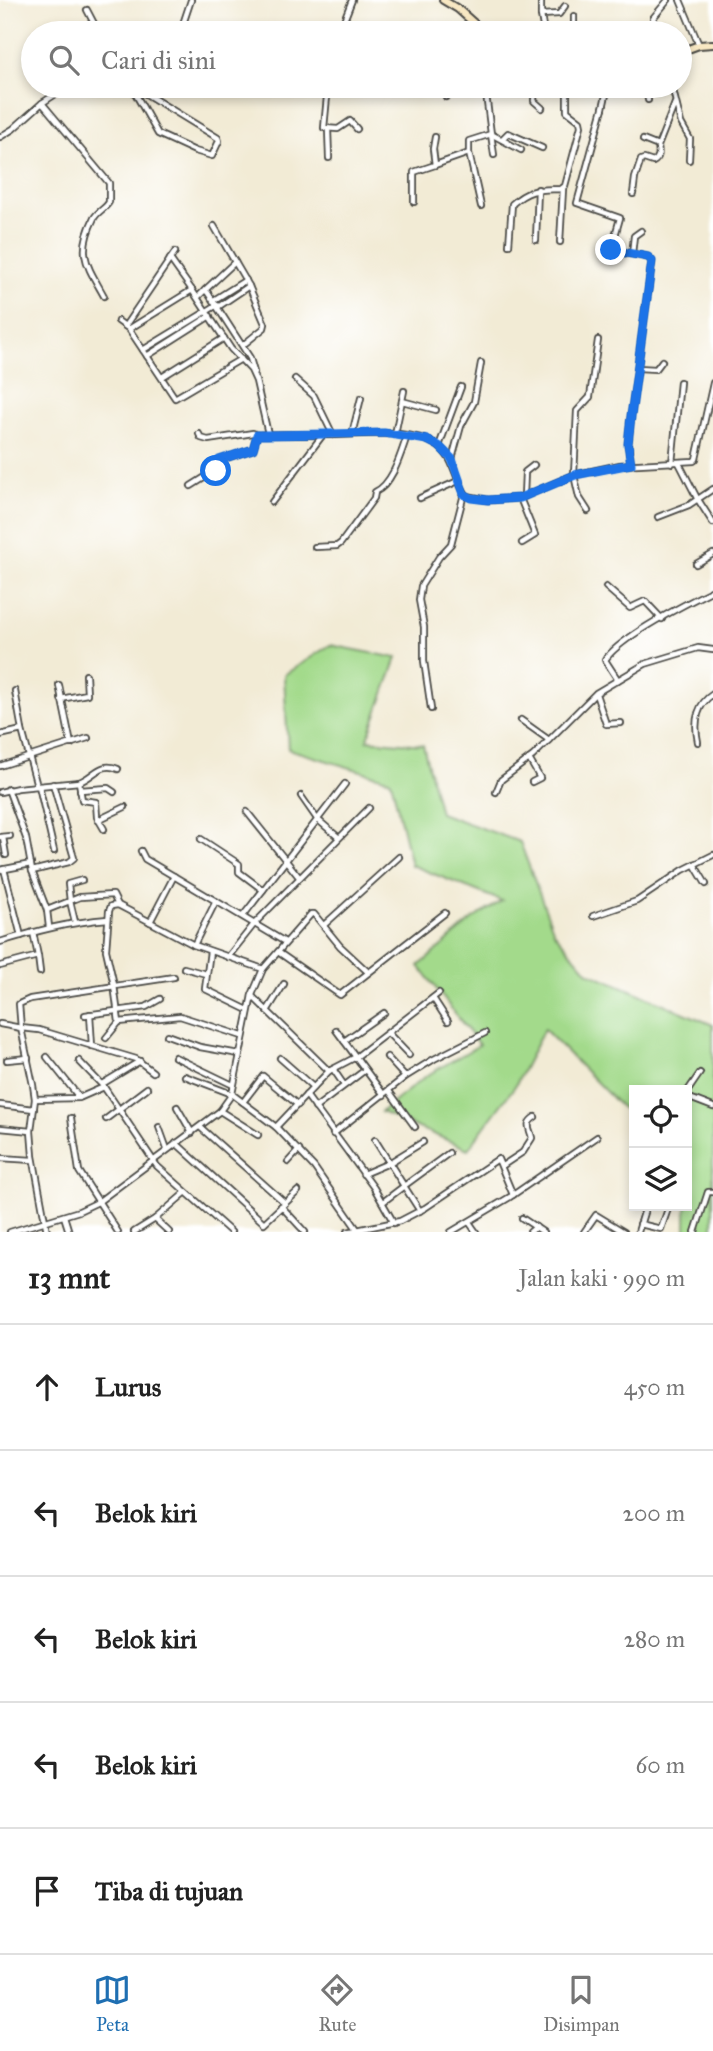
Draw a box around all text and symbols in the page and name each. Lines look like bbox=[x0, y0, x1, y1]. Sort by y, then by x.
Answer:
search box bbox=[21, 21, 692, 98]
icon: search bbox=[45, 41, 83, 79]
text: Cari di sini bbox=[101, 44, 216, 76]
route end bbox=[595, 234, 626, 265]
route start bbox=[200, 455, 231, 486]
map controls bbox=[629, 1085, 692, 1211]
button: locate bbox=[629, 1085, 692, 1148]
button: layers bbox=[629, 1148, 692, 1211]
text: 13 mnt bbox=[28, 1260, 110, 1296]
text: Jalan kaki · 990 m bbox=[519, 1264, 685, 1292]
icon: ahead bbox=[28, 1368, 66, 1406]
text: Lurus bbox=[95, 1371, 161, 1403]
text: 450 m bbox=[624, 1373, 685, 1401]
icon: left bbox=[28, 1494, 66, 1532]
text: Belok kiri bbox=[95, 1497, 197, 1529]
text: 200 m bbox=[623, 1499, 685, 1527]
icon: left bbox=[28, 1620, 66, 1658]
text: Belok kiri bbox=[95, 1623, 197, 1655]
text: 280 m bbox=[624, 1625, 685, 1653]
icon: left bbox=[28, 1746, 66, 1784]
text: Belok kiri bbox=[95, 1749, 197, 1781]
text: 60 m bbox=[636, 1751, 685, 1779]
icon: arrive bbox=[28, 1872, 66, 1910]
text: Tiba di tujuan bbox=[95, 1875, 243, 1907]
tab: Peta bbox=[93, 1971, 131, 2036]
tab: Rute bbox=[318, 1971, 356, 2036]
tab: Disimpan bbox=[543, 1971, 620, 2036]

